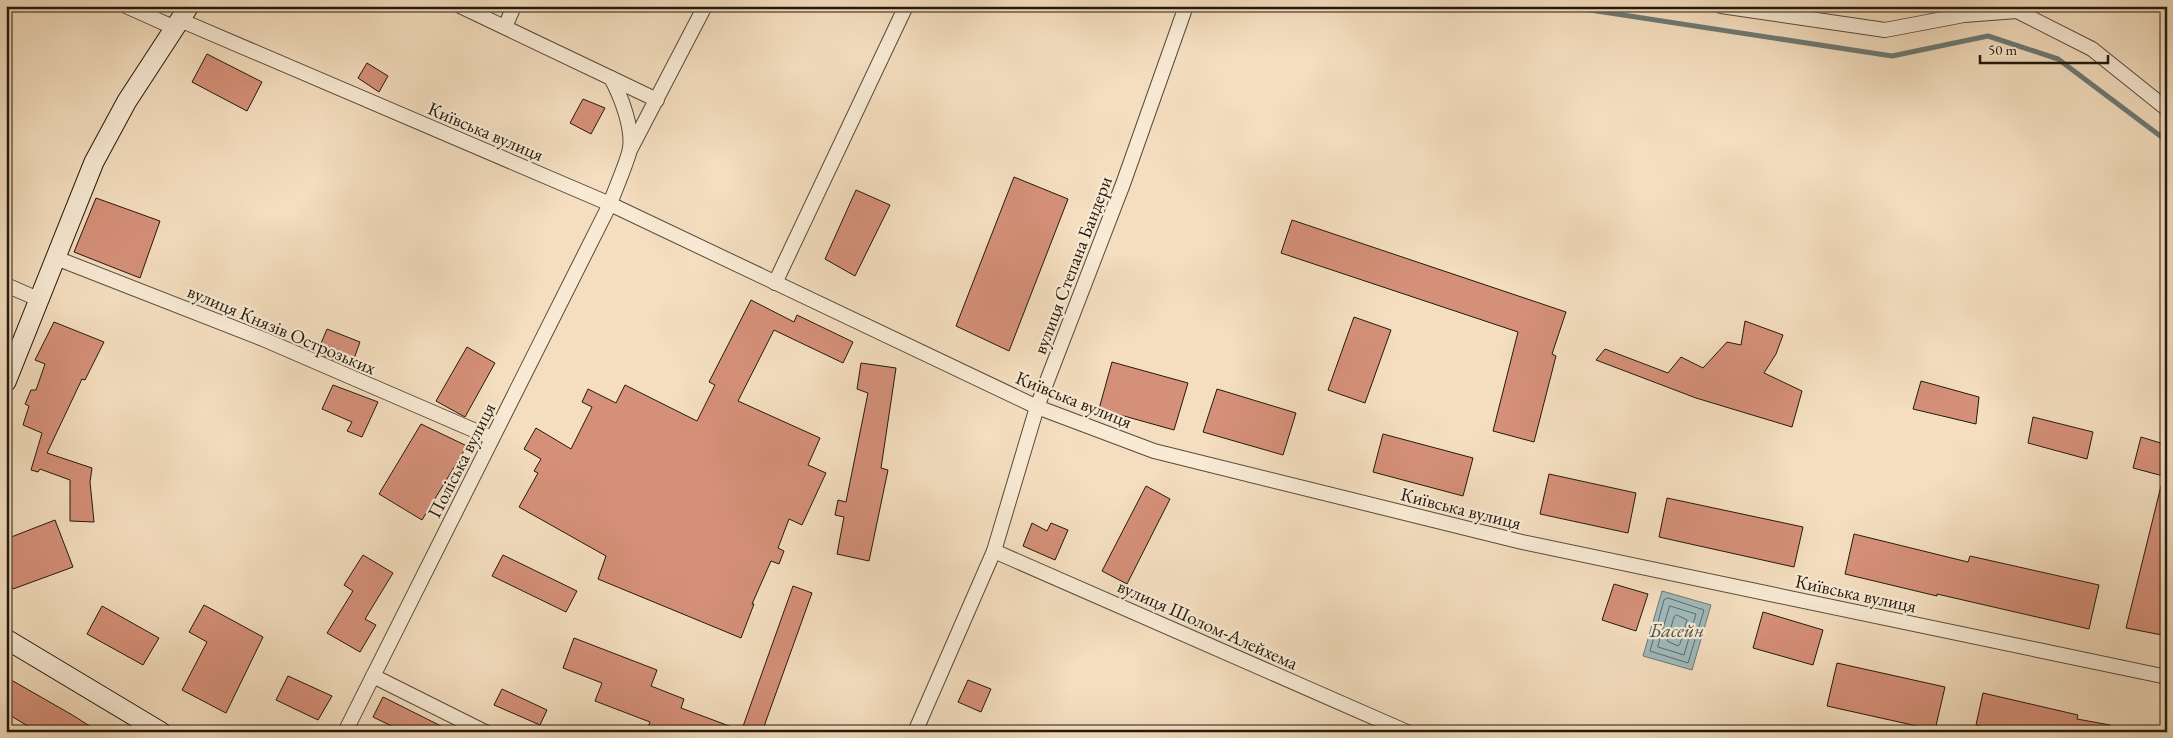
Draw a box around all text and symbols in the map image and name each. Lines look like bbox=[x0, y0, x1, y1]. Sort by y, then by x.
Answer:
scale bar bbox=[1980, 32, 2108, 64]
text: 50 m bbox=[1988, 40, 2017, 59]
street label: Київська вулиця bbox=[424, 96, 548, 167]
street label: вулиця Степана Бандери bbox=[1027, 173, 1118, 358]
street label: вулиця Князів Острозьких bbox=[184, 278, 381, 381]
street label: Київська вулиця bbox=[1012, 365, 1136, 434]
street label: Поліська вулиця bbox=[422, 398, 502, 522]
street label: Київська вулиця bbox=[1398, 481, 1524, 536]
street label: Київська вулиця bbox=[1793, 568, 1919, 619]
street label: вулиця Шолом-Алейхема bbox=[1114, 573, 1302, 676]
water label: Басейн bbox=[1649, 617, 1704, 643]

